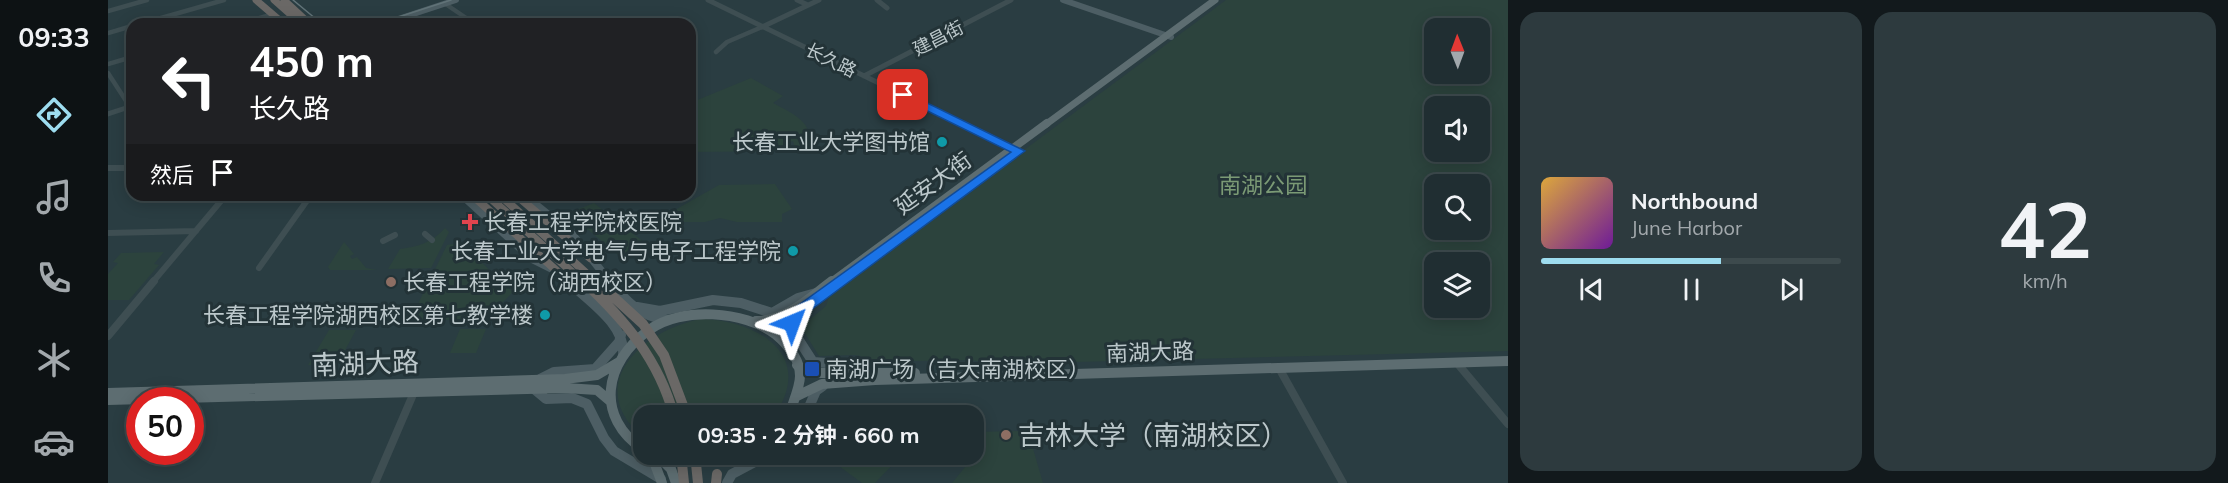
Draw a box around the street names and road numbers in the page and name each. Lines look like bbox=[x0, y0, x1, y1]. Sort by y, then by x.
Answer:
street label: 建昌街 bbox=[909, 15, 967, 61]
street label: 长久路 bbox=[802, 38, 860, 82]
street label: 延安大街 bbox=[889, 146, 977, 220]
street label: 南湖大路 bbox=[1106, 336, 1194, 368]
street label: 南湖大路 bbox=[310, 344, 420, 382]

